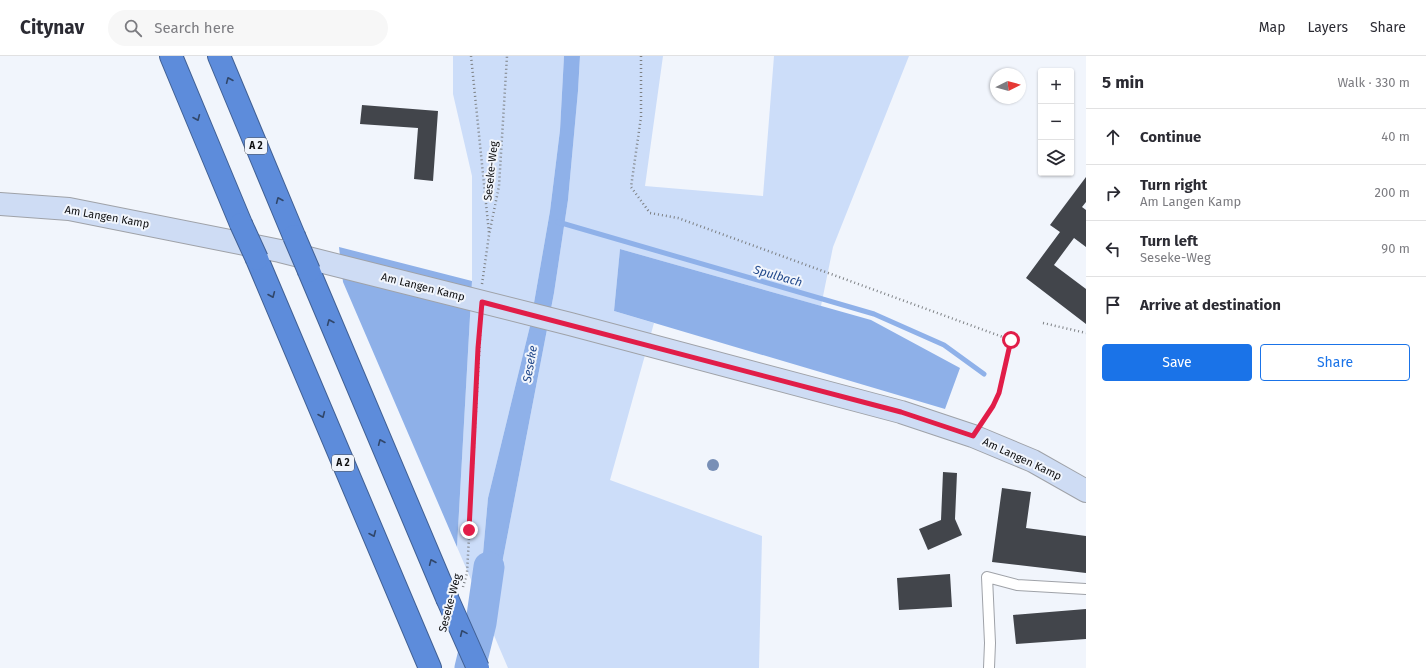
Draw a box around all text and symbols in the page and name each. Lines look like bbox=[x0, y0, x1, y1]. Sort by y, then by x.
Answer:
search box bbox=[108, 10, 388, 46]
text: Citynav bbox=[20, 16, 84, 39]
icon: search bbox=[122, 17, 144, 39]
text: Search here bbox=[154, 19, 234, 37]
text: Map bbox=[1259, 19, 1285, 36]
text: Layers bbox=[1307, 19, 1348, 36]
text: Share bbox=[1370, 19, 1406, 36]
north arrow bbox=[990, 68, 1026, 104]
map controls bbox=[1038, 68, 1074, 176]
button: + bbox=[1038, 68, 1074, 104]
text: 5 min bbox=[1102, 72, 1144, 93]
text: Walk · 330 m bbox=[1337, 75, 1410, 90]
one-way arrow bbox=[225, 76, 233, 83]
button: − bbox=[1038, 104, 1074, 140]
one-way arrow bbox=[192, 113, 200, 121]
icon: ahead bbox=[1102, 126, 1124, 148]
text: Continue bbox=[1140, 128, 1201, 146]
text: 40 m bbox=[1381, 129, 1410, 144]
road number: A 2 bbox=[245, 138, 267, 154]
street label: Seseke-Weg bbox=[481, 140, 501, 201]
button: layers bbox=[1038, 140, 1074, 176]
text: Turn right bbox=[1140, 176, 1207, 194]
icon: right bbox=[1102, 182, 1124, 204]
text: 200 m bbox=[1374, 185, 1410, 200]
text: Am Langen Kamp bbox=[1140, 194, 1241, 209]
one-way arrow bbox=[275, 196, 283, 203]
street label: Am Langen Kamp bbox=[64, 203, 150, 231]
text: Turn left bbox=[1140, 232, 1198, 250]
icon: left bbox=[1102, 238, 1124, 260]
text: 90 m bbox=[1381, 241, 1410, 256]
text: Seseke-Weg bbox=[1140, 250, 1211, 265]
water label: Spulbach bbox=[751, 262, 804, 290]
street label: Am Langen Kamp bbox=[380, 270, 466, 304]
one-way arrow bbox=[267, 291, 275, 298]
icon: arrive bbox=[1102, 294, 1124, 316]
text: Arrive at destination bbox=[1140, 296, 1281, 314]
one-way arrow bbox=[327, 319, 335, 326]
route start bbox=[1002, 331, 1020, 349]
water label: Seseke bbox=[520, 344, 540, 384]
button: Save bbox=[1102, 344, 1252, 381]
button: Share bbox=[1260, 344, 1410, 381]
one-way arrow bbox=[318, 411, 326, 418]
street label: Am Langen Kamp bbox=[980, 435, 1064, 483]
one-way arrow bbox=[378, 439, 386, 447]
road number: A 2 bbox=[332, 455, 354, 471]
route end bbox=[460, 521, 478, 539]
one-way arrow bbox=[368, 530, 376, 538]
one-way arrow bbox=[429, 558, 437, 566]
street label: Seseke-Weg bbox=[436, 572, 464, 634]
one-way arrow bbox=[460, 629, 468, 637]

